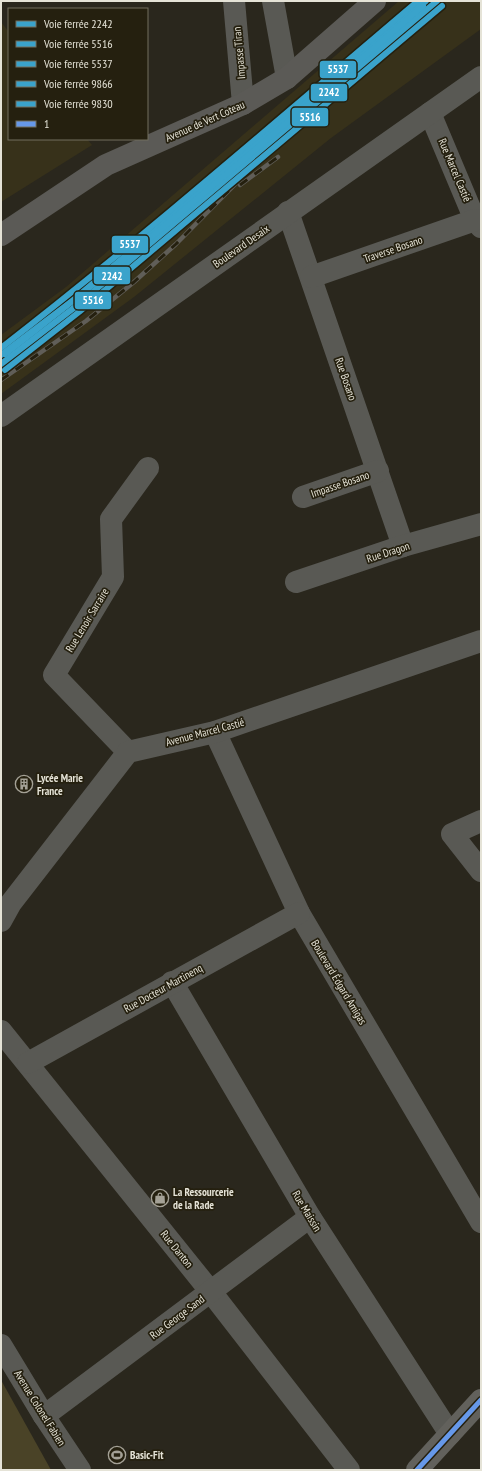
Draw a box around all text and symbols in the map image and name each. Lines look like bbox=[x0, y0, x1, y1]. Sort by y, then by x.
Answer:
legend bbox=[8, 8, 148, 140]
text: Voie ferrée 2242 bbox=[43, 16, 113, 31]
street label: Impasse Tiran bbox=[230, 26, 248, 80]
text: Voie ferrée 5516 bbox=[43, 36, 113, 51]
text: Voie ferrée 5537 bbox=[43, 56, 113, 71]
line badge: 5537 bbox=[319, 60, 357, 79]
text: 5537 bbox=[327, 62, 349, 76]
text: Voie ferrée 9866 bbox=[43, 76, 113, 91]
line badge: 2242 bbox=[310, 83, 348, 102]
text: 2242 bbox=[318, 85, 340, 99]
text: Voie ferrée 9830 bbox=[43, 96, 113, 111]
street label: Avenue de Vert Coteau bbox=[163, 97, 247, 145]
line badge: 5516 bbox=[291, 107, 329, 127]
text: 5516 bbox=[299, 110, 321, 124]
text: 1 bbox=[44, 116, 49, 131]
street label: Rue Marcel Castié bbox=[435, 136, 475, 204]
street label: Boulevard Desaix bbox=[210, 221, 272, 271]
street label: Traverse Bosano bbox=[362, 232, 425, 266]
line badge: 5537 bbox=[111, 235, 149, 254]
text: 5537 bbox=[119, 237, 141, 251]
line badge: 2242 bbox=[93, 266, 131, 285]
text: 2242 bbox=[101, 269, 123, 283]
line badge: 5516 bbox=[74, 291, 112, 310]
text: 5516 bbox=[82, 293, 104, 307]
street label: Rue Bosano bbox=[332, 356, 360, 403]
street label: Impasse Bosano bbox=[309, 467, 371, 501]
street label: Rue Dragon bbox=[365, 538, 411, 566]
street label: Rue Lenoir Sarraire bbox=[62, 585, 112, 655]
street label: Avenue Marcel Castié bbox=[164, 715, 246, 749]
place label: Lycée Marie France bbox=[37, 771, 83, 798]
building icon: Lycée Marie France bbox=[14, 774, 34, 794]
street label: Boulevard Édgard Amigas bbox=[308, 937, 370, 1027]
street label: Rue Docteur Martinenq bbox=[121, 960, 205, 1015]
place label: La Ressourcerie de la Rade bbox=[173, 1185, 234, 1212]
shop icon: La Ressourcerie de la Rade bbox=[150, 1188, 170, 1208]
street label: Rue Maissin bbox=[289, 1188, 325, 1234]
street label: Rue Danton bbox=[158, 1227, 197, 1271]
street label: Rue George Sand bbox=[147, 1292, 207, 1342]
street label: Avenue Colonel Fabien bbox=[11, 1368, 69, 1449]
sports icon: Basic-Fit bbox=[107, 1445, 127, 1465]
place label: Basic-Fit bbox=[130, 1448, 164, 1462]

